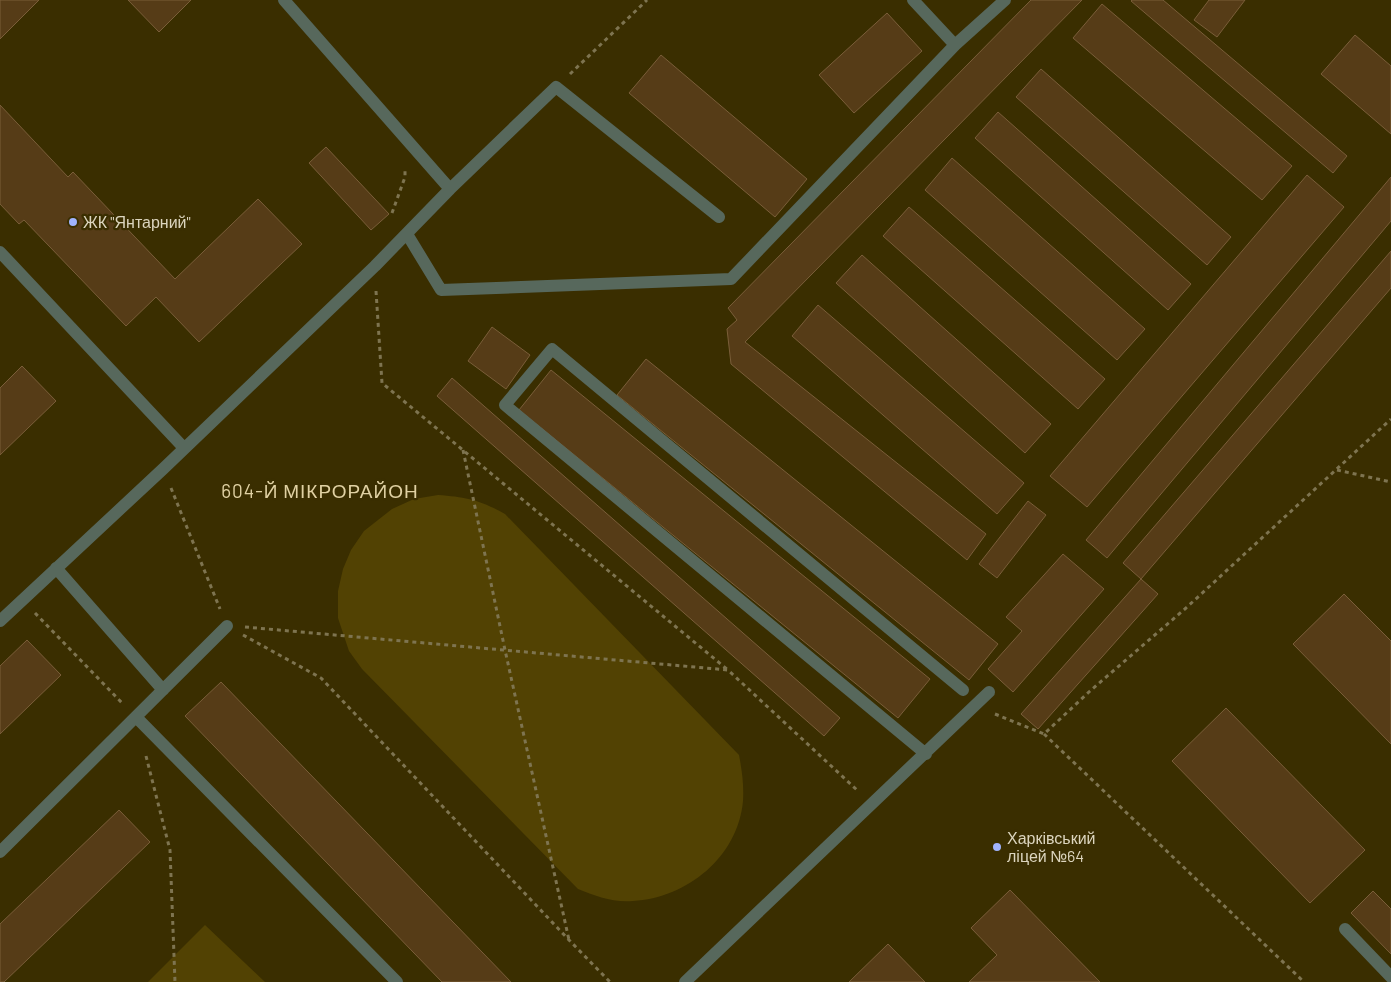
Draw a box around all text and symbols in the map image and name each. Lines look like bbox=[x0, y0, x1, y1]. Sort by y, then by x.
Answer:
place label: ЖК "Янтарний" bbox=[83, 212, 191, 231]
marker: ЖК "Янтарний" bbox=[67, 216, 79, 228]
district label: 604-Й МІКРОРАЙОН bbox=[221, 479, 419, 502]
place label: Харківський ліцей №64 bbox=[1007, 828, 1096, 865]
marker: Харківський ліцей №64 bbox=[991, 841, 1003, 853]

